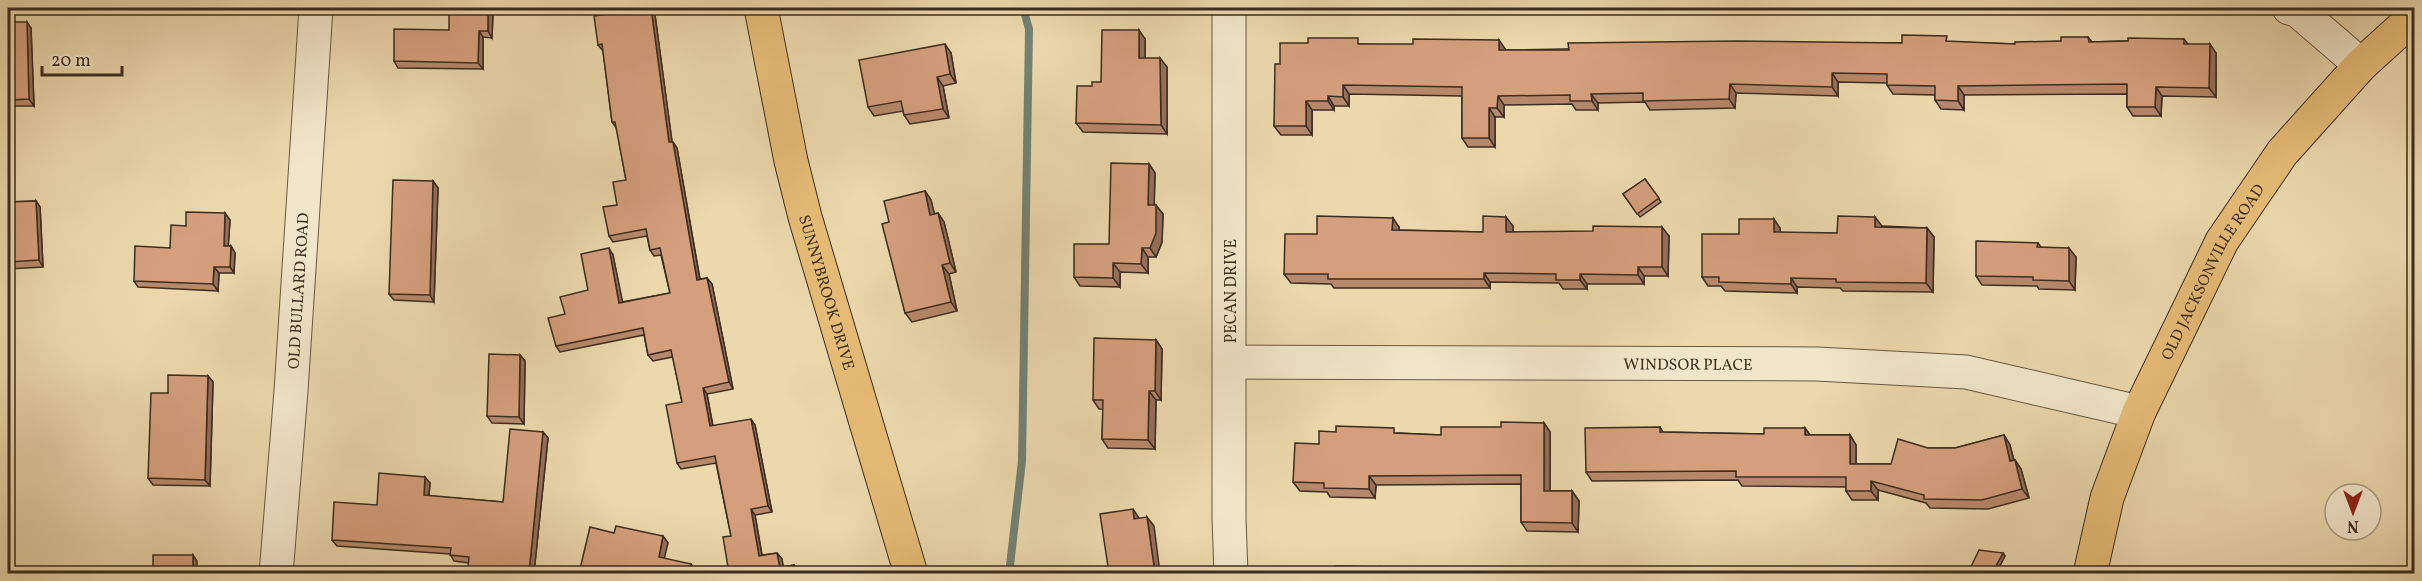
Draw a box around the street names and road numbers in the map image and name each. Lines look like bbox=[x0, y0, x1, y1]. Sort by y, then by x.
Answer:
street label: OLD JACKSONVILLE ROAD bbox=[2157, 180, 2271, 364]
street label: OLD BULLARD ROAD bbox=[283, 212, 316, 370]
street label: SUNNYBROOK DRIVE bbox=[792, 212, 859, 373]
street label: PECAN DRIVE bbox=[1221, 239, 1243, 343]
street label: WINDSOR PLACE bbox=[1623, 354, 1753, 377]

